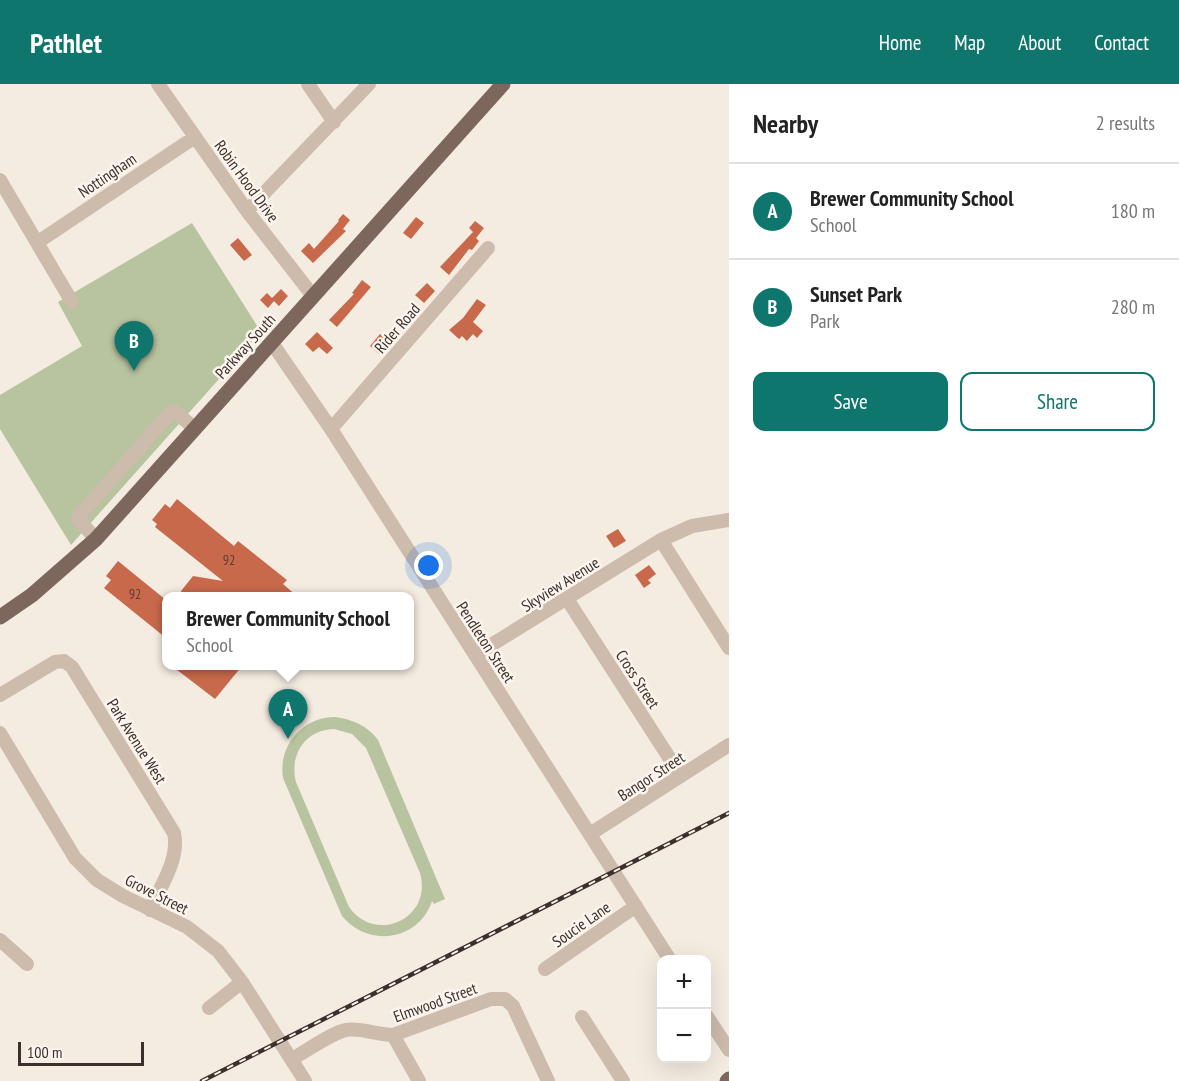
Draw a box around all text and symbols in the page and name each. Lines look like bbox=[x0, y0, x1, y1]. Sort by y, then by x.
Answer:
text: Pathlet bbox=[30, 24, 102, 61]
text: Home bbox=[879, 29, 921, 56]
text: Map bbox=[954, 29, 985, 56]
text: About bbox=[1018, 29, 1061, 56]
text: Contact bbox=[1094, 29, 1149, 56]
text: Nearby bbox=[753, 107, 818, 140]
text: 2 results bbox=[1096, 110, 1155, 136]
street label: Robin Hood Drive bbox=[211, 136, 283, 226]
street label: Nottingham bbox=[74, 148, 140, 202]
text: Brewer Community School bbox=[810, 184, 1013, 212]
text: A bbox=[767, 198, 778, 224]
text: 180 m bbox=[1111, 198, 1155, 224]
text: School bbox=[810, 212, 856, 238]
text: Sunset Park bbox=[810, 280, 902, 308]
text: B bbox=[768, 294, 777, 320]
text: 280 m bbox=[1111, 294, 1155, 320]
street label: Rider Road bbox=[370, 299, 424, 357]
text: Park bbox=[810, 308, 840, 334]
street label: Parkway South bbox=[211, 309, 279, 383]
pin: B bbox=[114, 322, 154, 371]
button: Save bbox=[753, 372, 948, 431]
button: Share bbox=[960, 372, 1155, 431]
house number: 92 bbox=[223, 551, 235, 569]
your location bbox=[414, 551, 443, 580]
street label: Skyview Avenue bbox=[517, 552, 603, 616]
house number: 92 bbox=[129, 585, 141, 603]
popup bbox=[162, 592, 414, 670]
street label: Pendleton Street bbox=[452, 598, 520, 687]
text: Brewer Community School bbox=[186, 604, 390, 632]
text: School bbox=[186, 632, 233, 658]
street label: Cross Street bbox=[612, 646, 665, 713]
pin: A bbox=[268, 690, 308, 739]
street label: Park Avenue West bbox=[103, 695, 171, 788]
street label: Bangor Street bbox=[614, 747, 689, 805]
street label: Grove Street bbox=[122, 870, 193, 919]
street label: Soucie Lane bbox=[548, 897, 614, 951]
map controls bbox=[657, 955, 711, 1063]
button: + bbox=[657, 955, 711, 1009]
street label: Elmwood Street bbox=[390, 977, 480, 1026]
button: − bbox=[657, 1009, 711, 1063]
scale bar bbox=[18, 1039, 144, 1066]
text: 100 m bbox=[27, 1042, 62, 1062]

